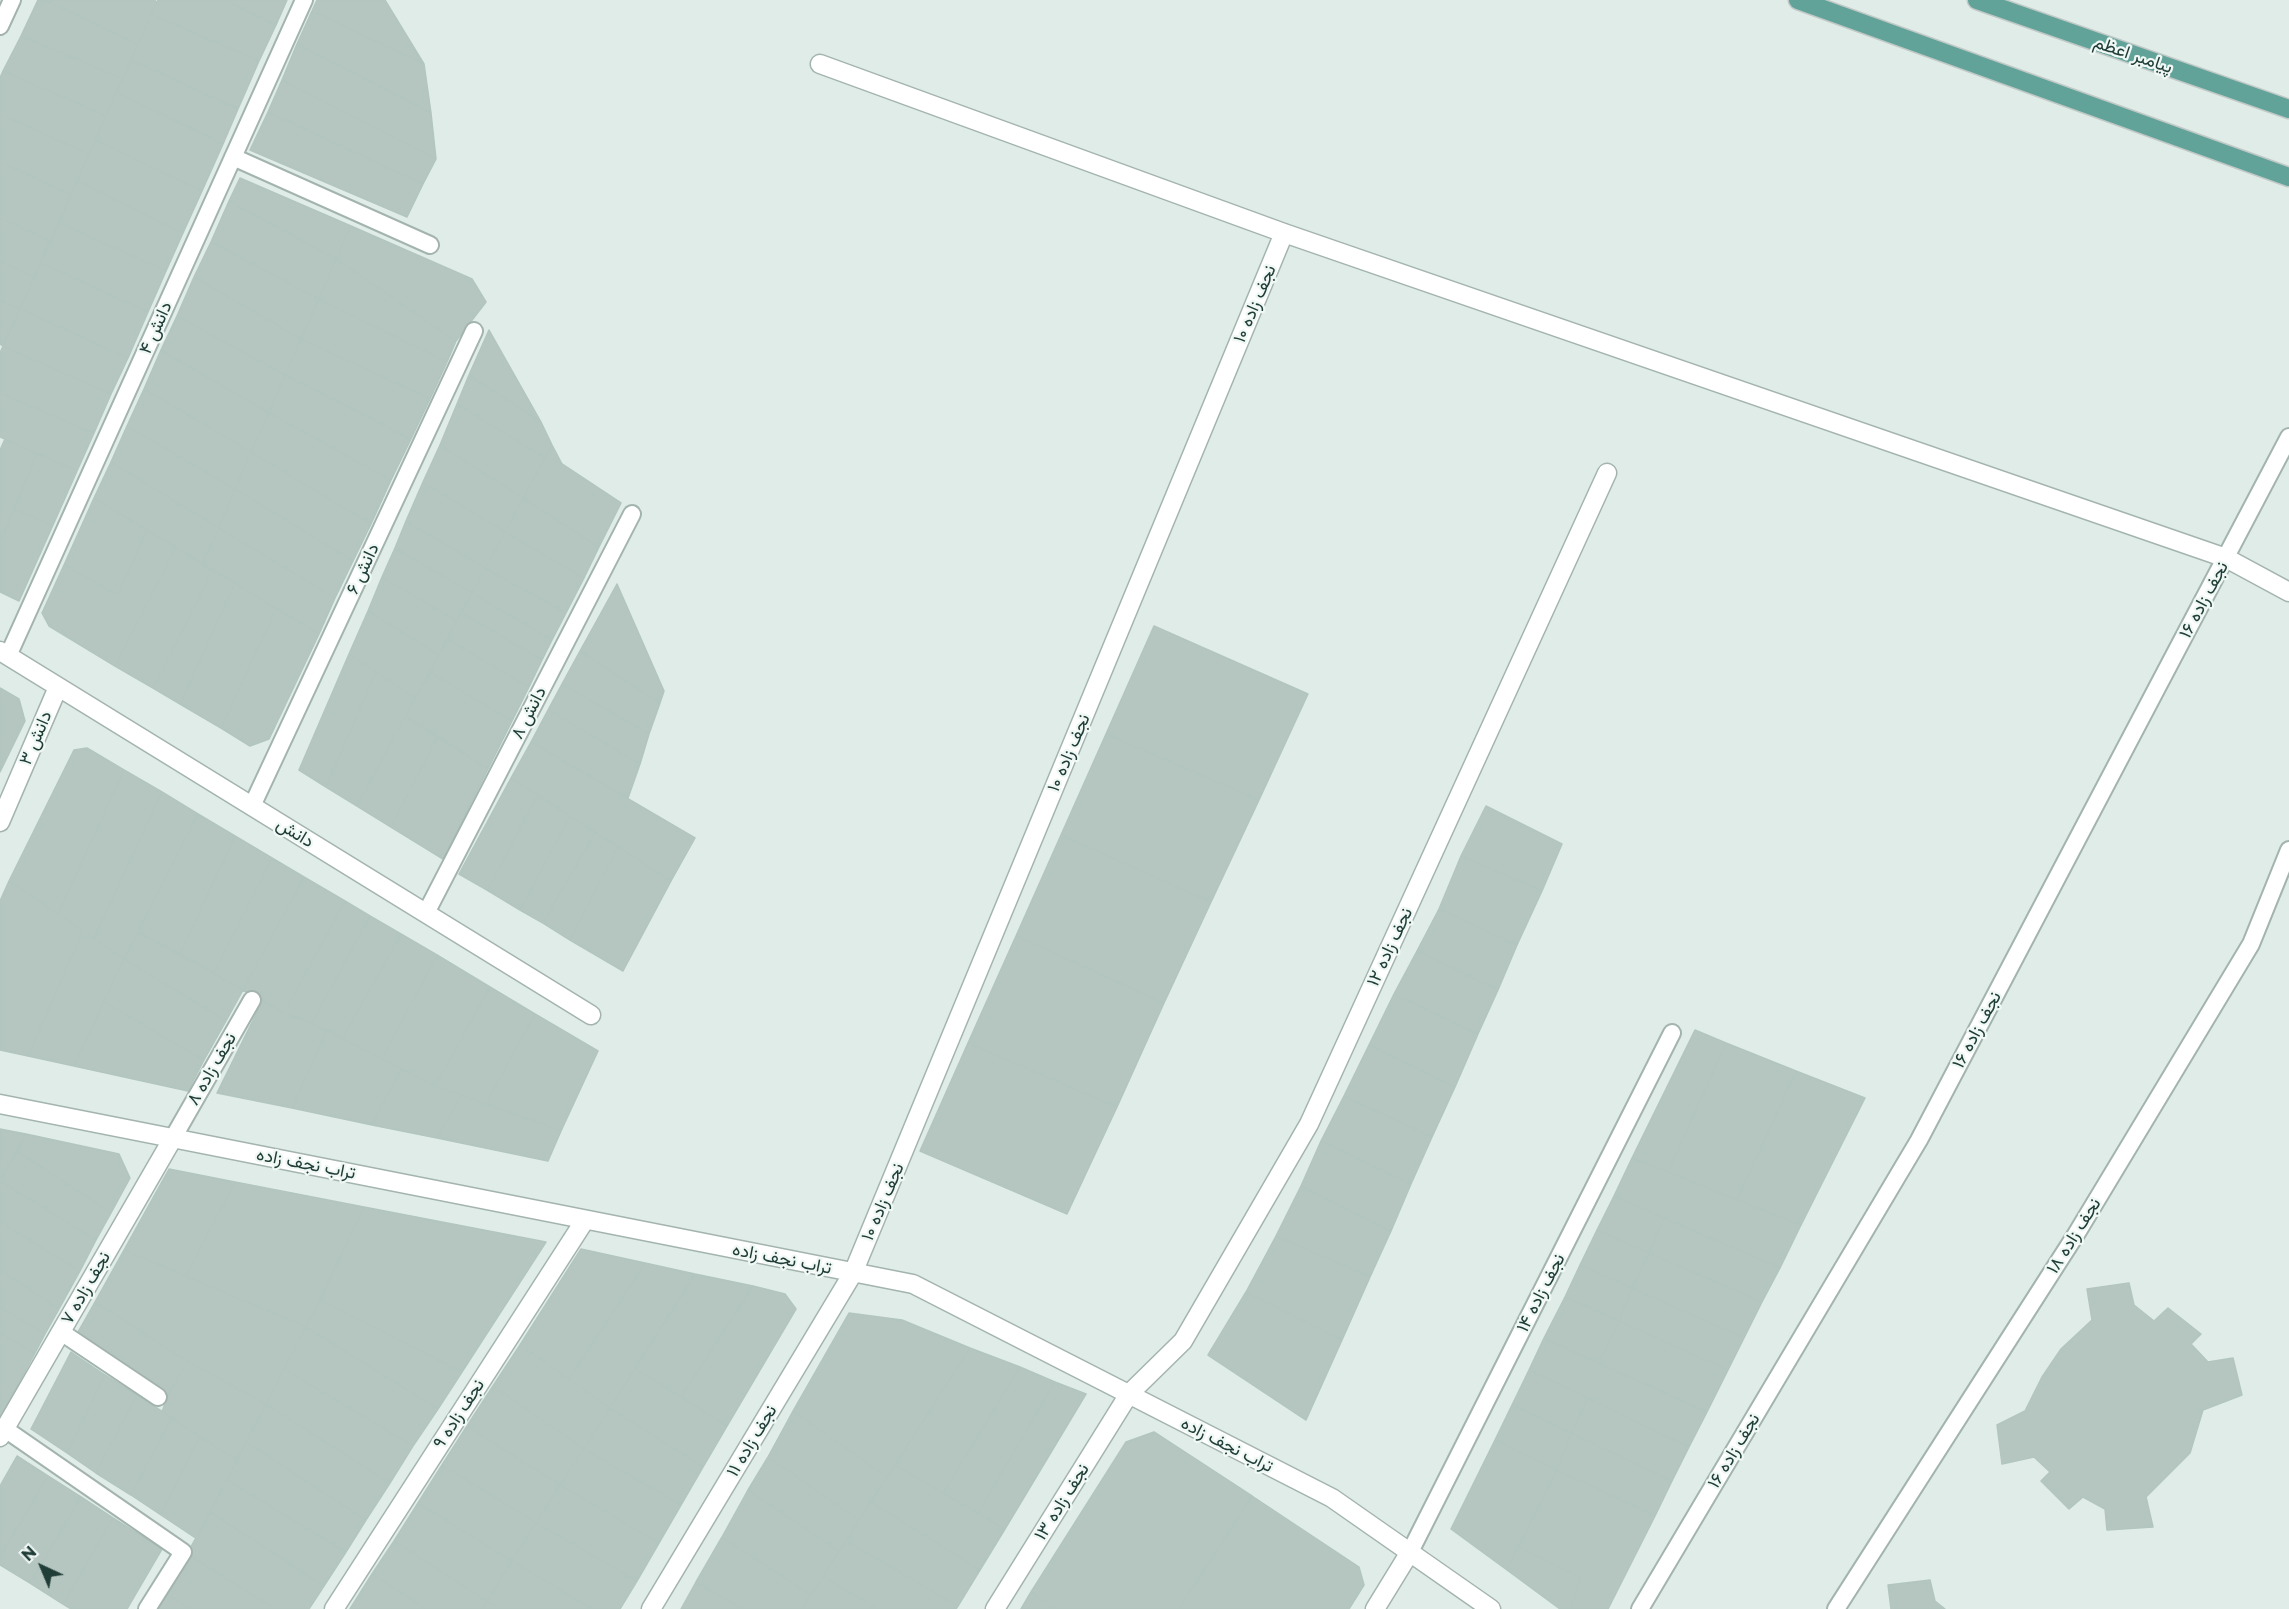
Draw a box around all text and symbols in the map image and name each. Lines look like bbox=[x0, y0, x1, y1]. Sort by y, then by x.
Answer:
street label: پیامبر اعظم bbox=[2091, 31, 2175, 79]
street label: نجف زاده ۱۰ bbox=[1229, 262, 1281, 346]
street label: دانش ۴ bbox=[135, 298, 177, 358]
street label: دانش ۶ bbox=[342, 540, 384, 598]
street label: نجف زاده ۱۶ bbox=[2175, 558, 2233, 642]
street label: دانش ۸ bbox=[507, 683, 551, 743]
street label: دانش ۳ bbox=[15, 708, 57, 768]
street label: نجف زاده ۱۰ bbox=[1043, 711, 1095, 795]
street label: دانش bbox=[272, 813, 318, 853]
street label: نجف زاده ۱۲ bbox=[1362, 904, 1418, 990]
street label: نجف زاده ۱۶ bbox=[1948, 988, 2006, 1072]
street label: نجف زاده ۸ bbox=[183, 1029, 241, 1109]
street label: تراب نجف زاده bbox=[254, 1144, 358, 1184]
street label: نجف زاده ۱۰ bbox=[857, 1160, 909, 1244]
street label: نجف زاده ۱۸ bbox=[2042, 1194, 2106, 1278]
street label: تراب نجف زاده bbox=[730, 1239, 834, 1279]
street label: نجف زاده ۷ bbox=[57, 1248, 115, 1328]
street label: نجف زاده ۱۴ bbox=[1512, 1250, 1570, 1336]
street label: نجف زاده ۹ bbox=[429, 1375, 489, 1453]
street label: نجف زاده ۱۱ bbox=[722, 1401, 782, 1481]
street label: نجف زاده ۱۶ bbox=[1703, 1410, 1765, 1492]
street label: تراب نجف زاده bbox=[1177, 1412, 1277, 1478]
street label: نجف زاده ۱۳ bbox=[1030, 1460, 1094, 1544]
north arrow bbox=[12, 1537, 72, 1597]
text: N bbox=[18, 1542, 40, 1565]

